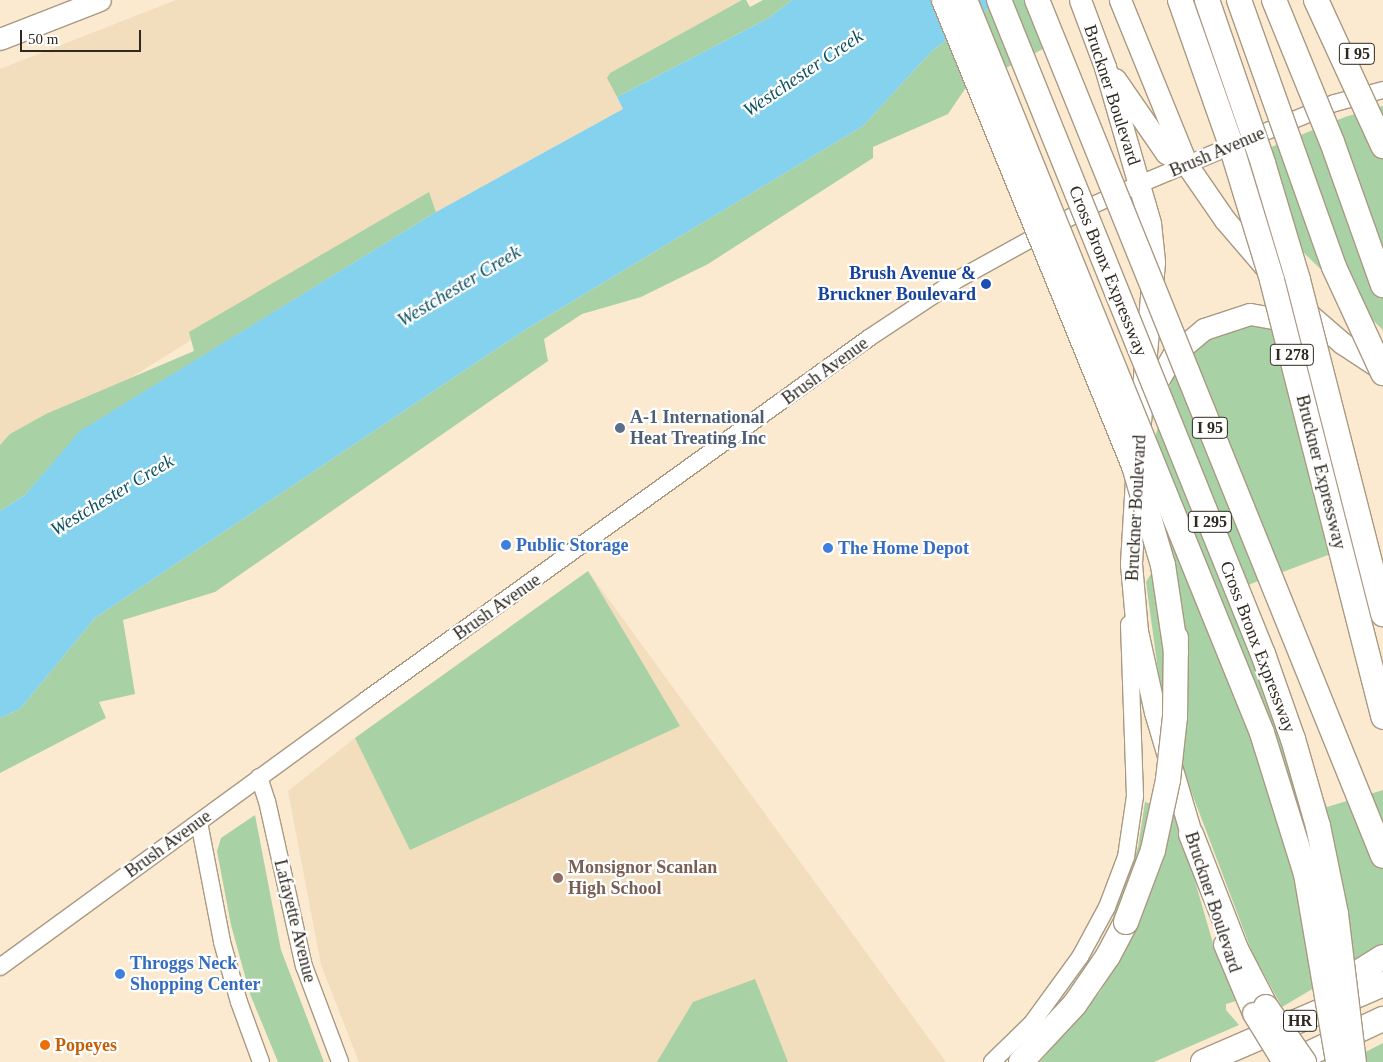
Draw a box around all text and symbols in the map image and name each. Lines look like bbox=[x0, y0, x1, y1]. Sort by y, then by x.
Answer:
scale bar bbox=[22, 20, 144, 52]
street label: Bruckner Boulevard bbox=[1079, 22, 1145, 168]
water label: Westchester Creek bbox=[739, 25, 867, 121]
text: 50 m bbox=[28, 31, 58, 47]
road number: I 95 bbox=[1338, 41, 1376, 68]
street label: Brush Avenue bbox=[1166, 122, 1268, 182]
street label: Cross Bronx Expressway bbox=[1064, 183, 1152, 359]
water label: Westchester Creek bbox=[393, 240, 525, 332]
place label: Brush Avenue & Bruckner Boulevard bbox=[817, 263, 976, 306]
marker: Brush Avenue & Bruckner Boulevard bbox=[980, 278, 992, 290]
street label: Brush Avenue bbox=[777, 332, 873, 410]
road number: I 278 bbox=[1270, 342, 1314, 368]
street label: Bruckner Expressway bbox=[1291, 393, 1351, 551]
place label: A-1 International Heat Treating Inc bbox=[630, 407, 766, 449]
road number: I 95 bbox=[1191, 414, 1229, 442]
marker: A-1 International Heat Treating Inc bbox=[614, 422, 626, 434]
street label: Bruckner Boulevard bbox=[1121, 434, 1151, 582]
water label: Westchester Creek bbox=[46, 449, 178, 541]
road number: I 295 bbox=[1188, 508, 1232, 536]
place label: Public Storage bbox=[516, 534, 628, 556]
place label: The Home Depot bbox=[838, 537, 969, 559]
marker: Public Storage bbox=[500, 539, 512, 551]
marker: The Home Depot bbox=[822, 542, 834, 554]
street label: Cross Bronx Expressway bbox=[1215, 558, 1301, 736]
street label: Brush Avenue bbox=[449, 569, 545, 645]
street label: Brush Avenue bbox=[120, 805, 216, 883]
street label: Bruckner Boulevard bbox=[1180, 829, 1246, 975]
street label: Lafayette Avenue bbox=[269, 857, 321, 985]
place label: Monsignor Scanlan High School bbox=[568, 857, 718, 900]
marker: Monsignor Scanlan High School bbox=[552, 872, 564, 884]
place label: Throggs Neck Shopping Center bbox=[130, 953, 261, 996]
marker: Throggs Neck Shopping Center bbox=[114, 968, 126, 980]
road number: HR bbox=[1282, 1008, 1318, 1034]
place label: Popeyes bbox=[55, 1034, 117, 1056]
marker: Popeyes bbox=[39, 1039, 51, 1051]

